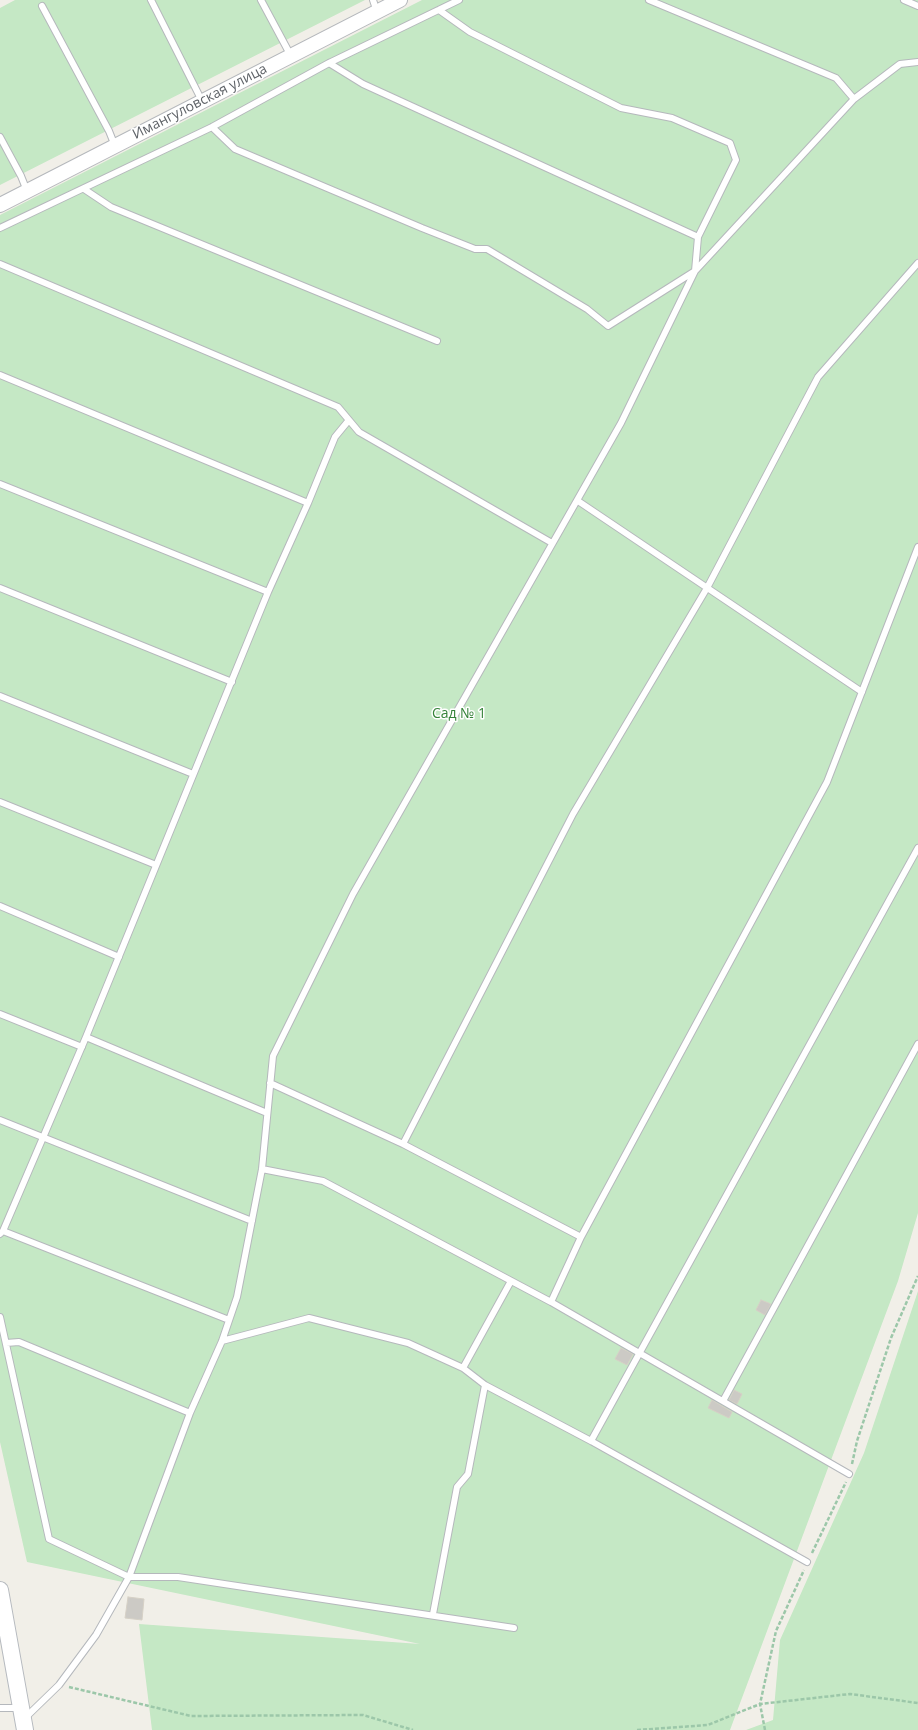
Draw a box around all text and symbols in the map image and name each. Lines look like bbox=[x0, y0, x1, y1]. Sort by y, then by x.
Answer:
street label: Имангуловская улица bbox=[130, 61, 270, 143]
park label: Сад № 1 bbox=[432, 706, 486, 722]

